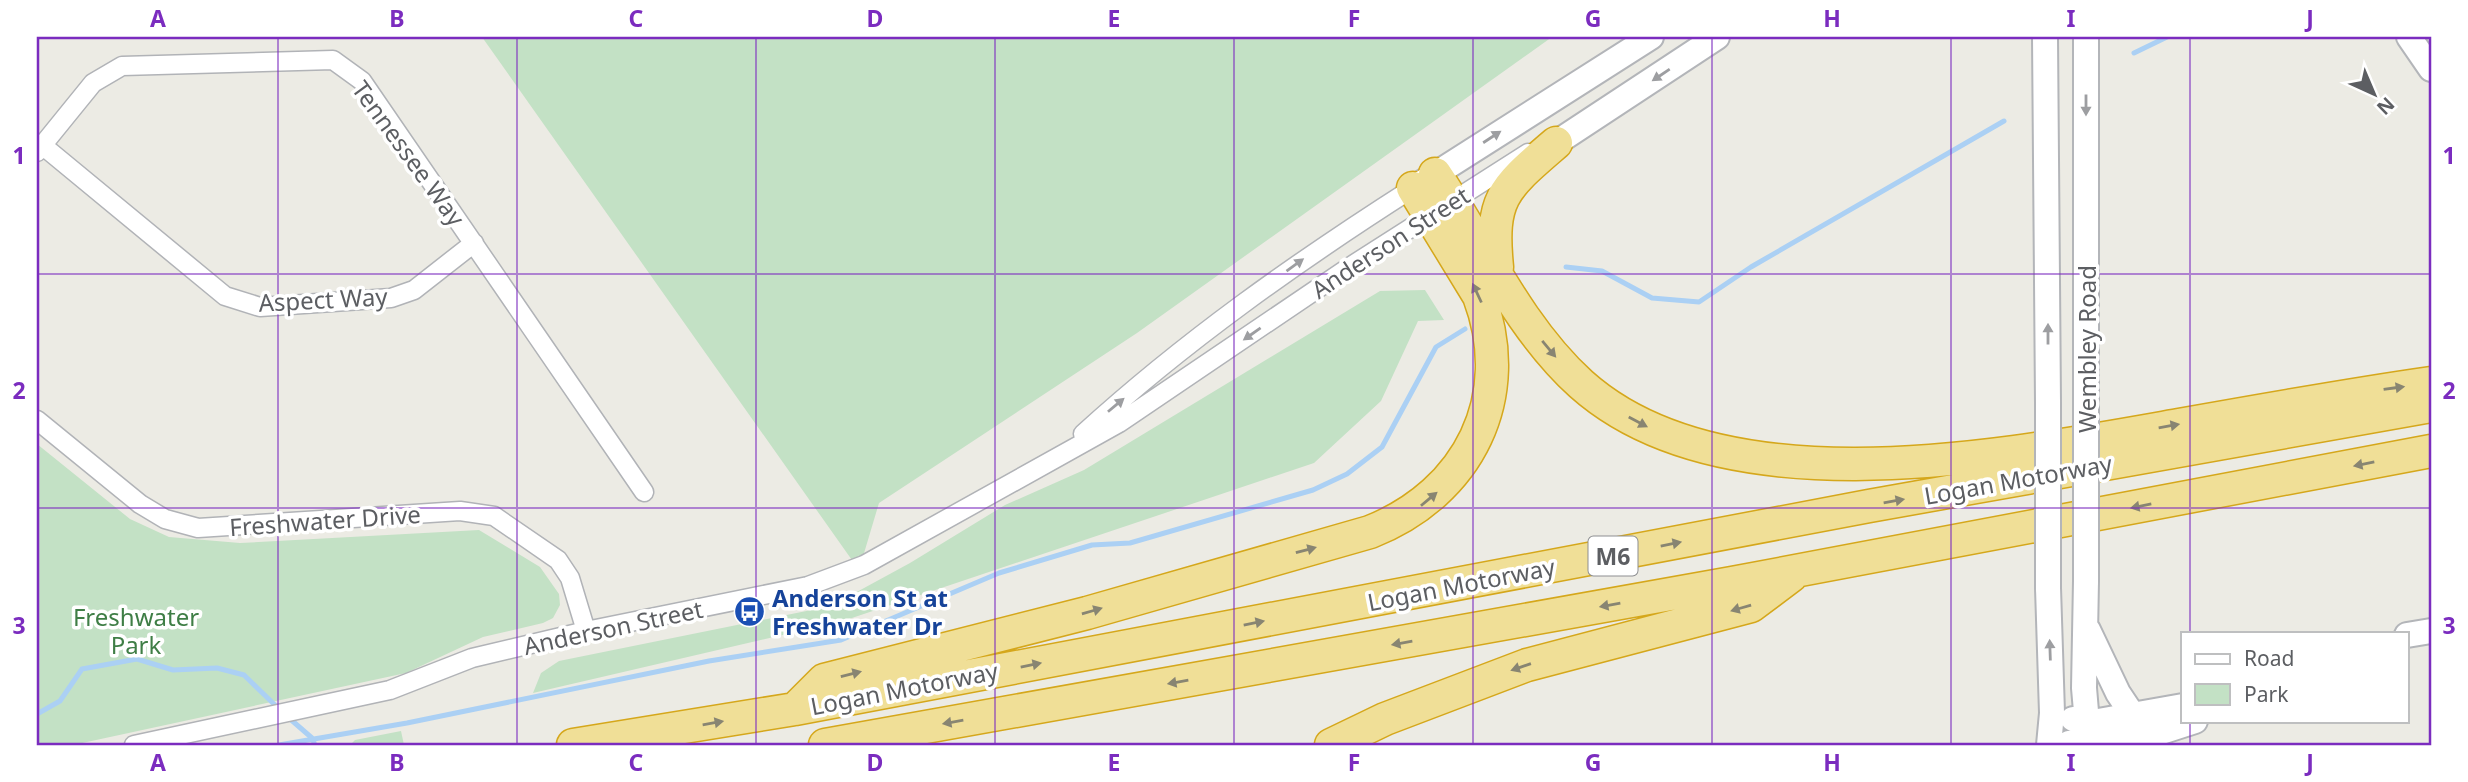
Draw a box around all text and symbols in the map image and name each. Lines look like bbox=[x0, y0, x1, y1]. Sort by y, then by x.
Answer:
text: A bbox=[150, 2, 166, 34]
text: B bbox=[389, 2, 405, 34]
text: C bbox=[629, 2, 644, 34]
text: D bbox=[867, 2, 883, 34]
text: E bbox=[1108, 2, 1120, 34]
text: F bbox=[1348, 2, 1360, 34]
text: G bbox=[1585, 2, 1601, 34]
text: H bbox=[1823, 2, 1841, 34]
text: I bbox=[2067, 2, 2076, 34]
text: J bbox=[2304, 2, 2314, 34]
north arrow bbox=[2338, 60, 2408, 130]
one-way arrow bbox=[1652, 68, 1670, 82]
street label: Tennessee Way bbox=[345, 74, 473, 233]
text: N bbox=[2371, 92, 2400, 121]
one-way arrow bbox=[2080, 94, 2092, 116]
one-way arrow bbox=[1483, 131, 1502, 144]
text: 1 bbox=[12, 139, 26, 171]
text: 1 bbox=[2442, 139, 2456, 171]
street label: Anderson Street bbox=[1304, 178, 1476, 306]
one-way arrow bbox=[1285, 258, 1304, 272]
street label: Wembley Road bbox=[2070, 265, 2103, 433]
street label: Aspect Way bbox=[258, 279, 389, 319]
one-way arrow bbox=[1471, 283, 1482, 303]
one-way arrow bbox=[2042, 323, 2054, 345]
one-way arrow bbox=[1243, 327, 1261, 341]
one-way arrow bbox=[1541, 340, 1556, 358]
text: 2 bbox=[12, 374, 26, 406]
text: 2 bbox=[2442, 374, 2456, 406]
one-way arrow bbox=[2383, 382, 2405, 393]
one-way arrow bbox=[1107, 398, 1124, 413]
one-way arrow bbox=[1628, 417, 1648, 428]
one-way arrow bbox=[2158, 420, 2180, 431]
street label: Logan Motorway bbox=[1921, 446, 2115, 512]
one-way arrow bbox=[2353, 459, 2375, 470]
one-way arrow bbox=[1421, 492, 1438, 507]
one-way arrow bbox=[1883, 495, 1905, 506]
street label: Freshwater Drive bbox=[228, 497, 422, 543]
one-way arrow bbox=[2130, 501, 2152, 512]
road number: M6 bbox=[1588, 536, 1638, 576]
one-way arrow bbox=[1660, 539, 1682, 550]
one-way arrow bbox=[1295, 544, 1317, 555]
street label: Logan Motorway bbox=[1364, 549, 1558, 618]
place label: Anderson St at Freshwater Dr bbox=[772, 581, 948, 642]
street label: Anderson Street bbox=[520, 592, 706, 662]
bus stop icon: Anderson St at Freshwater Dr bbox=[732, 594, 766, 628]
park label: Freshwater Park bbox=[73, 600, 199, 661]
one-way arrow bbox=[1599, 600, 1621, 611]
one-way arrow bbox=[1730, 604, 1751, 614]
one-way arrow bbox=[1081, 606, 1102, 616]
text: 3 bbox=[12, 609, 26, 641]
text: 3 bbox=[2442, 609, 2456, 641]
one-way arrow bbox=[1243, 617, 1265, 628]
legend bbox=[2181, 632, 2408, 722]
one-way arrow bbox=[1391, 638, 1413, 649]
one-way arrow bbox=[2044, 639, 2056, 661]
text: Road bbox=[2244, 644, 2294, 672]
street label: Logan Motorway bbox=[807, 653, 1001, 722]
one-way arrow bbox=[1020, 659, 1042, 670]
one-way arrow bbox=[1511, 662, 1532, 673]
one-way arrow bbox=[840, 668, 862, 679]
one-way arrow bbox=[1167, 677, 1189, 688]
text: Park bbox=[2244, 680, 2289, 708]
one-way arrow bbox=[942, 717, 964, 728]
one-way arrow bbox=[702, 718, 724, 729]
text: A bbox=[150, 746, 166, 778]
text: B bbox=[389, 746, 405, 778]
text: C bbox=[629, 746, 644, 778]
text: D bbox=[867, 746, 883, 778]
text: E bbox=[1108, 746, 1120, 778]
text: F bbox=[1348, 746, 1360, 778]
text: G bbox=[1585, 746, 1601, 778]
text: H bbox=[1823, 746, 1841, 778]
text: I bbox=[2067, 746, 2076, 778]
text: J bbox=[2304, 746, 2314, 778]

